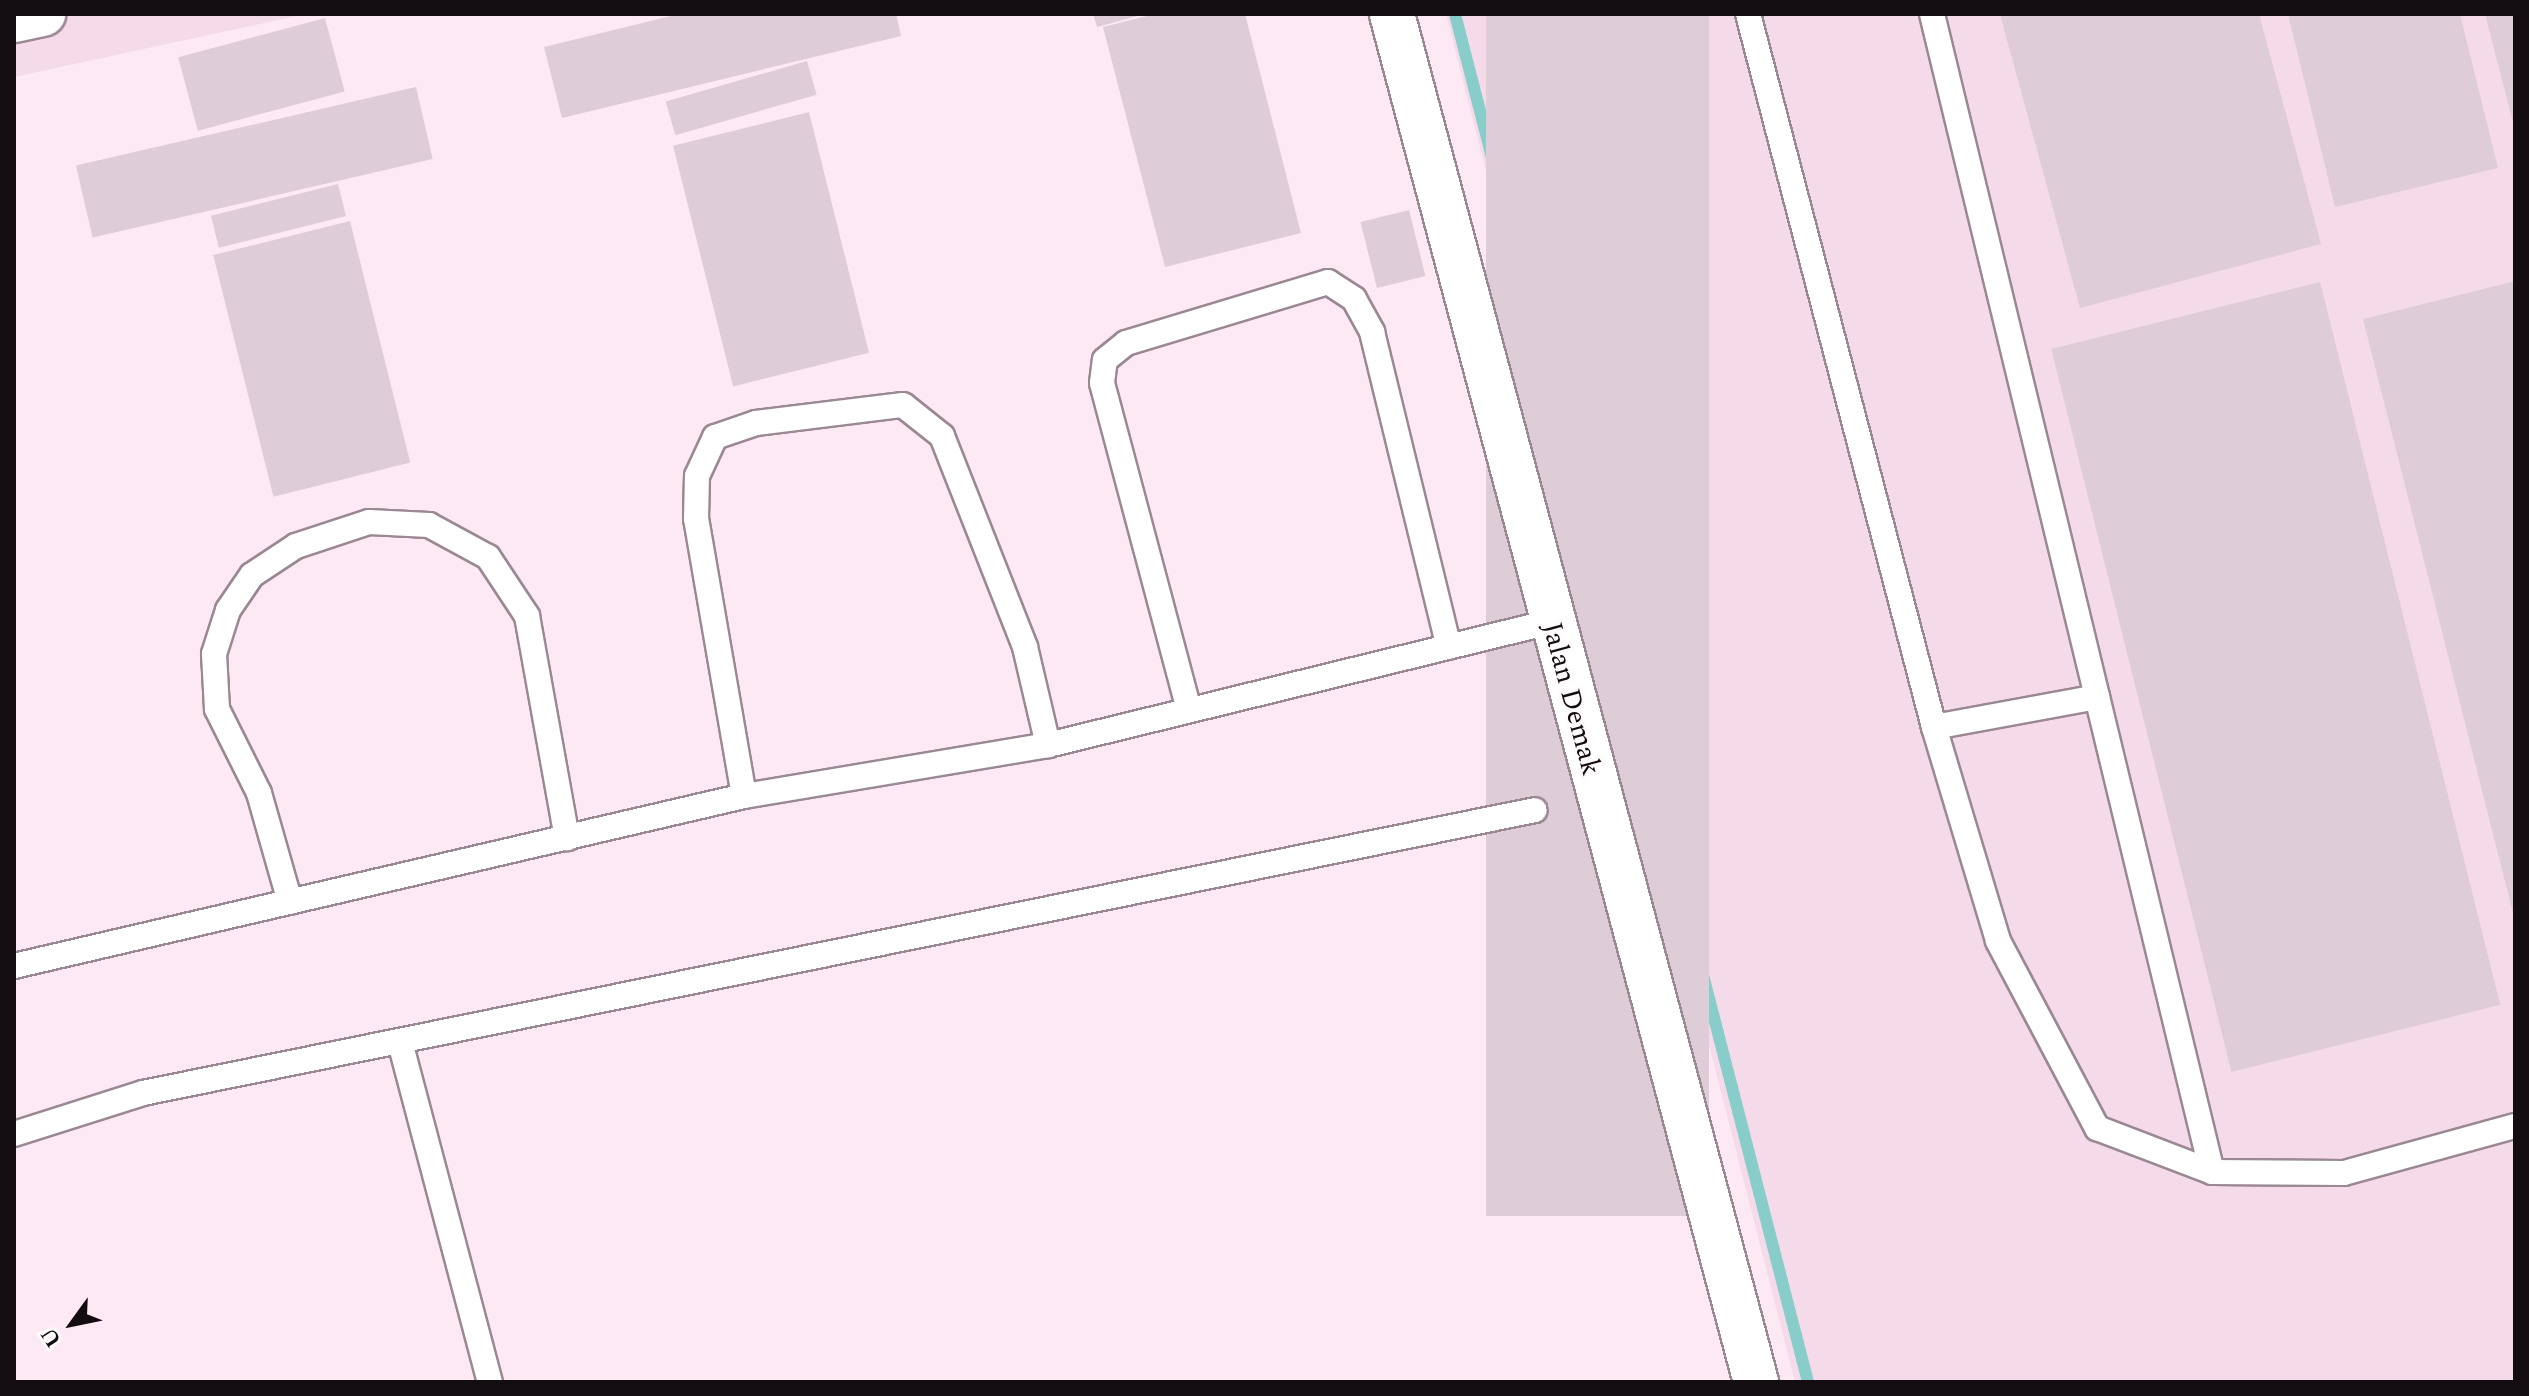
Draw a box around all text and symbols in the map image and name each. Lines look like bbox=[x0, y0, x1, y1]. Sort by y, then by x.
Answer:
street label: Jalan Demak bbox=[1534, 619, 1608, 779]
north arrow bbox=[32, 1284, 112, 1364]
text: U bbox=[33, 1321, 70, 1354]

